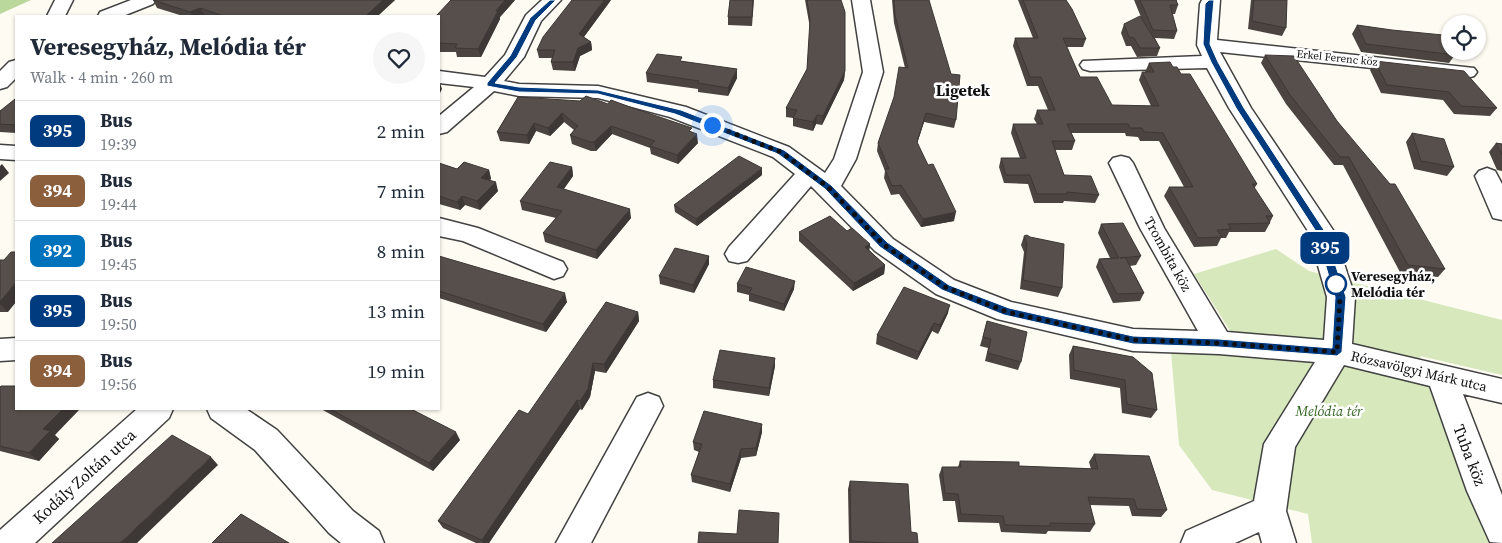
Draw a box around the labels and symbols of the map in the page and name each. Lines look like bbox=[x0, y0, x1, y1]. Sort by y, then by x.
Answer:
street label: Erkel Ferenc köz bbox=[1296, 46, 1378, 70]
district label: Ligetek bbox=[936, 79, 991, 101]
your location bbox=[700, 113, 725, 138]
street label: Trombita köz bbox=[1139, 213, 1197, 296]
line badge: 395 bbox=[1296, 232, 1354, 264]
place label: Veresegyház, Melódia tér bbox=[1351, 266, 1435, 302]
marker: Veresegyház, Melódia tér bbox=[1325, 273, 1347, 295]
street label: Rózsavölgyi Márk utca bbox=[1349, 346, 1490, 397]
park label: Melódia tér bbox=[1295, 401, 1363, 421]
street label: Tuba köz bbox=[1448, 421, 1492, 489]
street label: Kodály Zoltán utca bbox=[28, 423, 141, 528]

